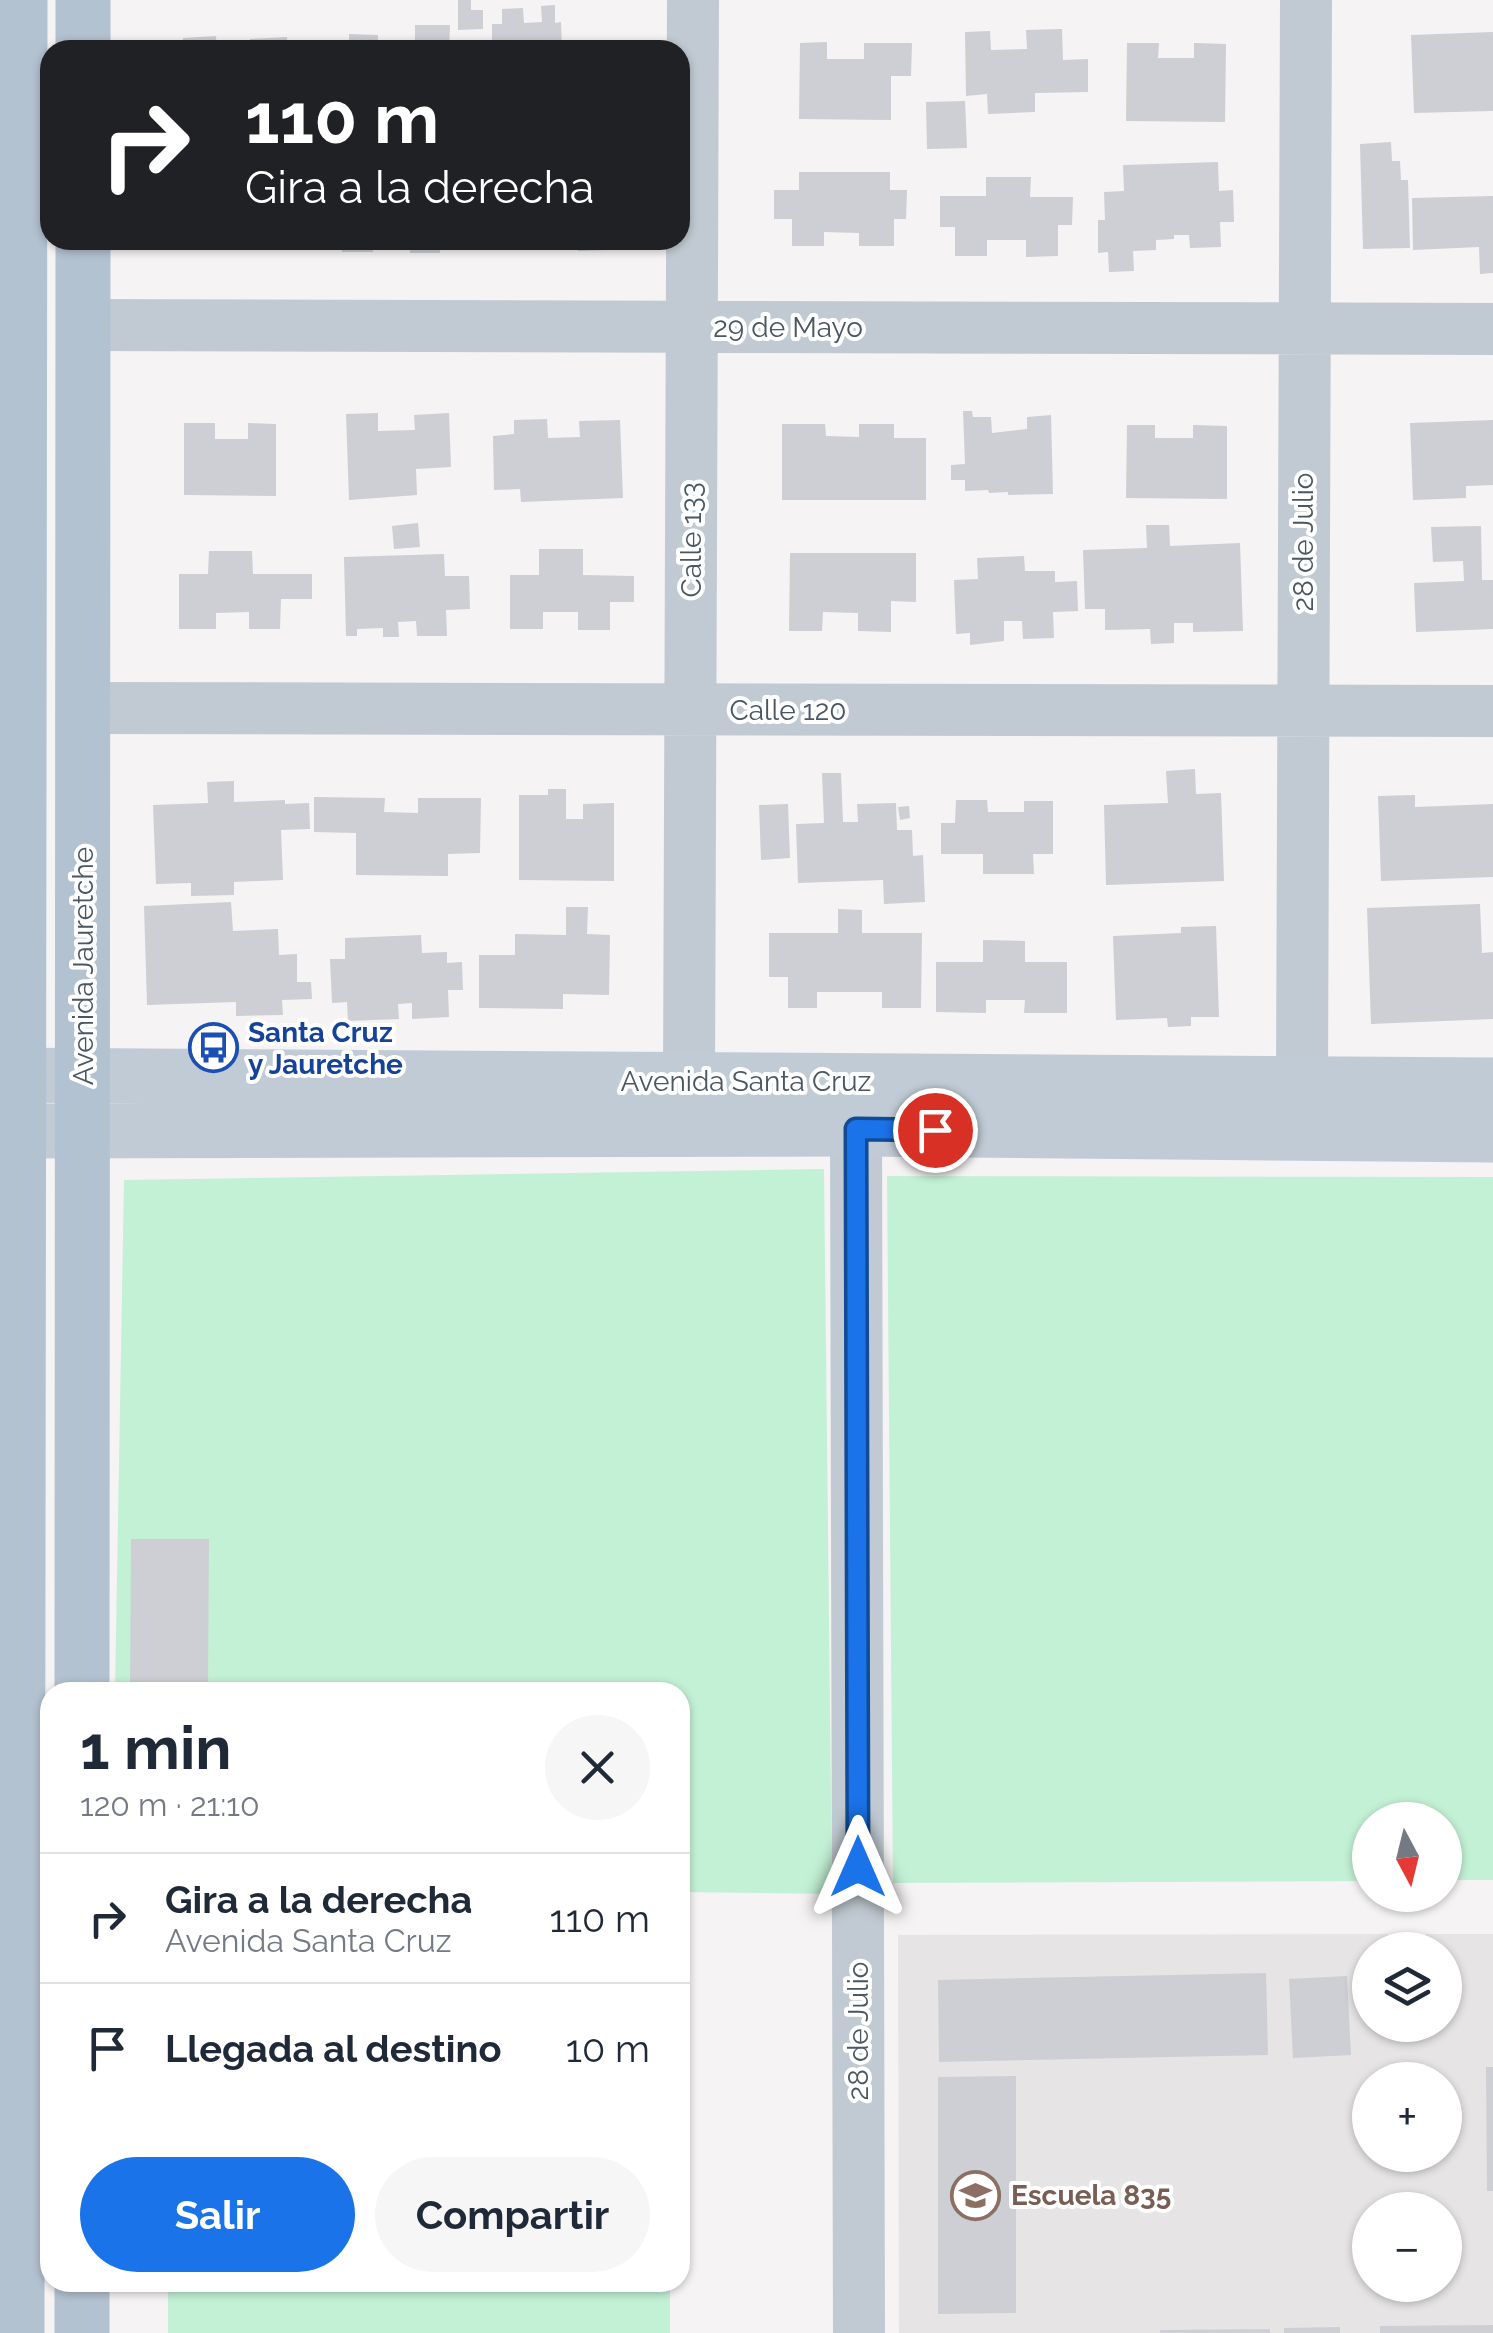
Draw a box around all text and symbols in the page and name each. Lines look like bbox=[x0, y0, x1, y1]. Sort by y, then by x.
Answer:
text: 110 m bbox=[245, 77, 439, 159]
icon: right bbox=[80, 80, 210, 210]
text: Gira a la derecha bbox=[245, 161, 594, 214]
street label: 29 de Mayo bbox=[713, 311, 863, 344]
street label: 28 de Julio bbox=[1287, 473, 1320, 611]
street label: Calle 133 bbox=[675, 482, 708, 598]
street label: Calle 120 bbox=[730, 694, 847, 727]
street label: Avenida Jauretche bbox=[67, 847, 100, 1085]
place label: Santa Cruz y Jauretche bbox=[248, 1016, 403, 1081]
bus stop icon: Santa Cruz y Jauretche bbox=[187, 1022, 239, 1074]
street label: Avenida Santa Cruz bbox=[621, 1065, 871, 1098]
pin bbox=[893, 1088, 978, 1173]
icon: arrive bbox=[908, 1103, 963, 1158]
text: 1 min bbox=[80, 1713, 231, 1783]
button: close bbox=[545, 1715, 650, 1820]
text: 120 m · 21:10 bbox=[80, 1786, 260, 1823]
north arrow bbox=[1352, 1802, 1462, 1912]
map controls bbox=[1352, 1802, 1462, 2302]
position arrow bbox=[806, 1815, 910, 1919]
text: Gira a la derecha bbox=[165, 1877, 472, 1922]
icon: right bbox=[80, 1891, 135, 1946]
text: 110 m bbox=[550, 1896, 650, 1941]
text: Avenida Santa Cruz bbox=[165, 1922, 452, 1959]
button: layers bbox=[1352, 1932, 1462, 2042]
street label: 28 de Julio bbox=[842, 1962, 875, 2100]
icon: arrive bbox=[80, 2021, 135, 2076]
text: Llegada al destino bbox=[165, 2026, 502, 2071]
text: 10 m bbox=[566, 2026, 650, 2071]
button: + bbox=[1352, 2062, 1462, 2172]
button: Salir bbox=[80, 2157, 355, 2272]
button: Compartir bbox=[375, 2157, 650, 2272]
school or university icon: Escuela 835 bbox=[950, 2169, 1002, 2221]
place label: Escuela 835 bbox=[1011, 2179, 1171, 2212]
button: − bbox=[1352, 2192, 1462, 2302]

